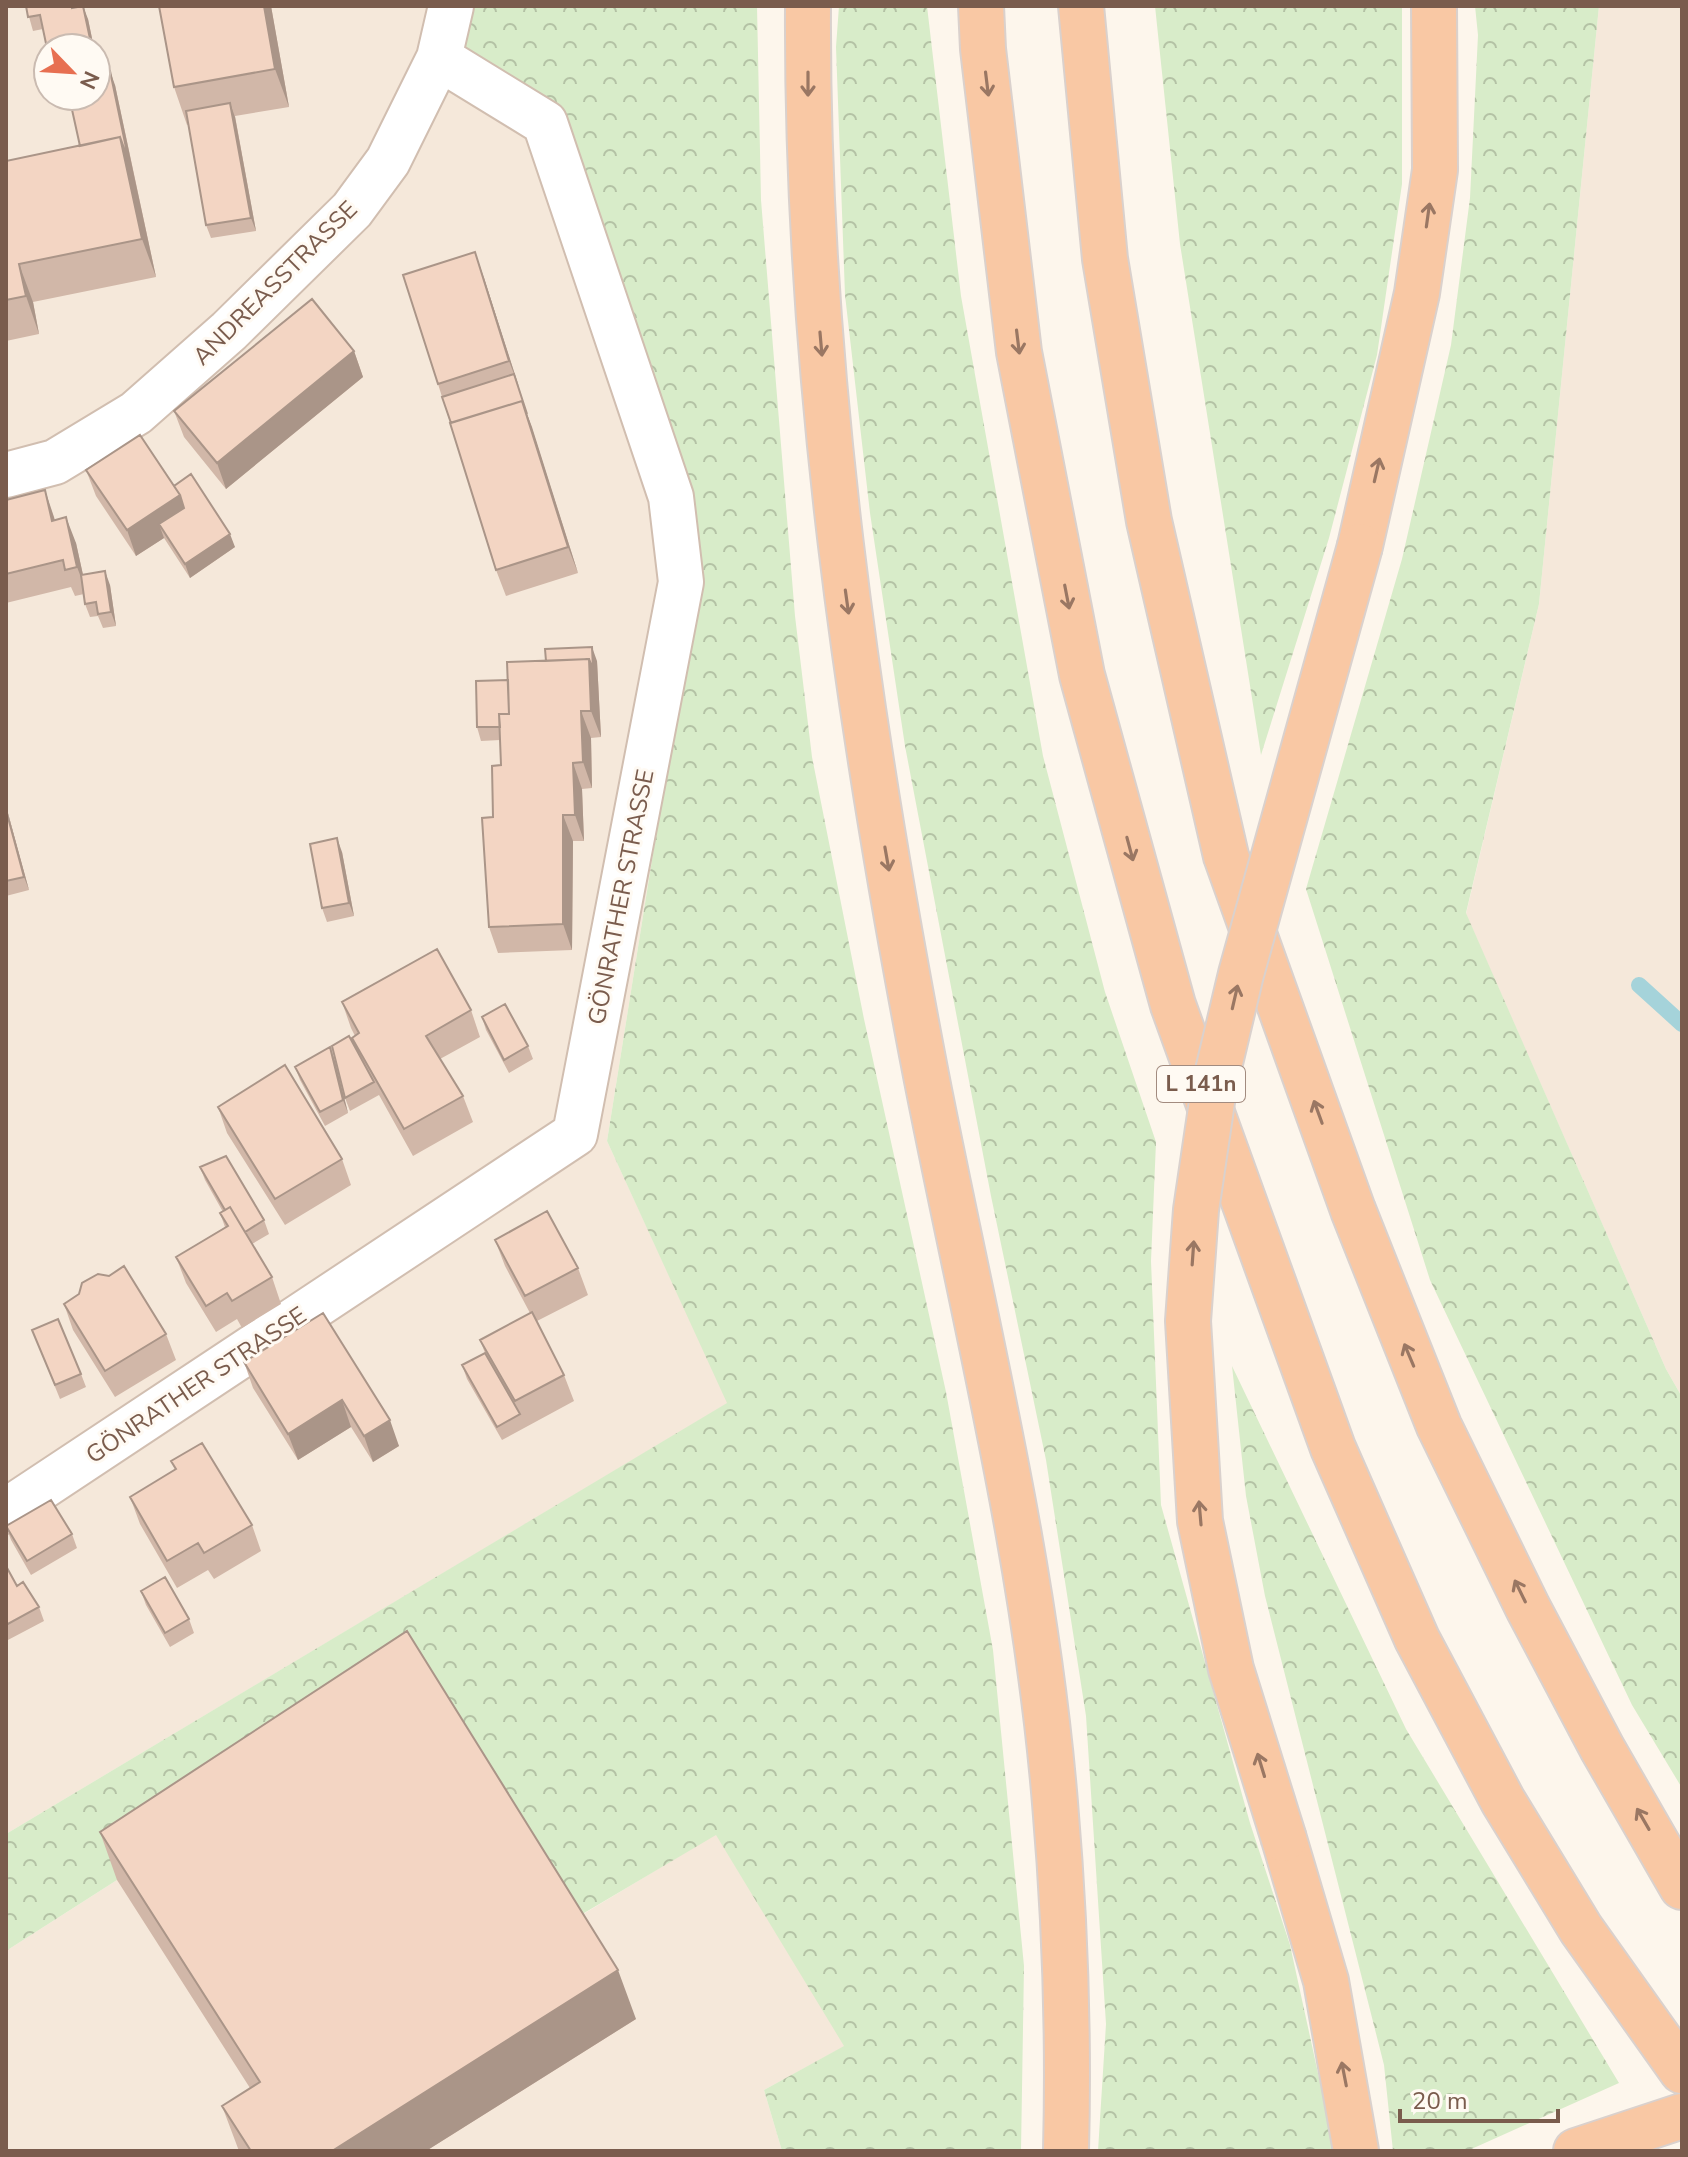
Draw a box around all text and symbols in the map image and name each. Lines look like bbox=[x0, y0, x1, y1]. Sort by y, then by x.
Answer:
north arrow bbox=[32, 32, 112, 112]
text: N bbox=[72, 66, 106, 94]
one-way arrow bbox=[800, 70, 816, 97]
one-way arrow bbox=[979, 70, 994, 97]
street label: ANDREASSTRASSE bbox=[186, 194, 364, 372]
one-way arrow bbox=[1421, 203, 1436, 228]
one-way arrow bbox=[1010, 328, 1025, 355]
one-way arrow bbox=[814, 330, 829, 357]
one-way arrow bbox=[1370, 458, 1385, 483]
one-way arrow bbox=[1060, 584, 1075, 609]
one-way arrow bbox=[840, 588, 855, 615]
street label: GÖNRATHER STRASSE bbox=[581, 767, 661, 1027]
one-way arrow bbox=[1123, 836, 1138, 862]
one-way arrow bbox=[880, 846, 895, 871]
one-way arrow bbox=[1228, 985, 1243, 1010]
road number: L 141n bbox=[1157, 1066, 1245, 1102]
one-way arrow bbox=[1309, 1100, 1324, 1125]
one-way arrow bbox=[1186, 1240, 1201, 1267]
street label: GÖNRATHER STRASSE bbox=[80, 1299, 312, 1471]
one-way arrow bbox=[1400, 1343, 1415, 1368]
one-way arrow bbox=[1192, 1500, 1207, 1527]
one-way arrow bbox=[1511, 1579, 1527, 1603]
one-way arrow bbox=[1253, 1752, 1268, 1778]
one-way arrow bbox=[1635, 1808, 1650, 1832]
one-way arrow bbox=[1336, 2062, 1351, 2087]
scale bar bbox=[1400, 2073, 1558, 2123]
text: 20 m bbox=[1412, 2085, 1468, 2117]

